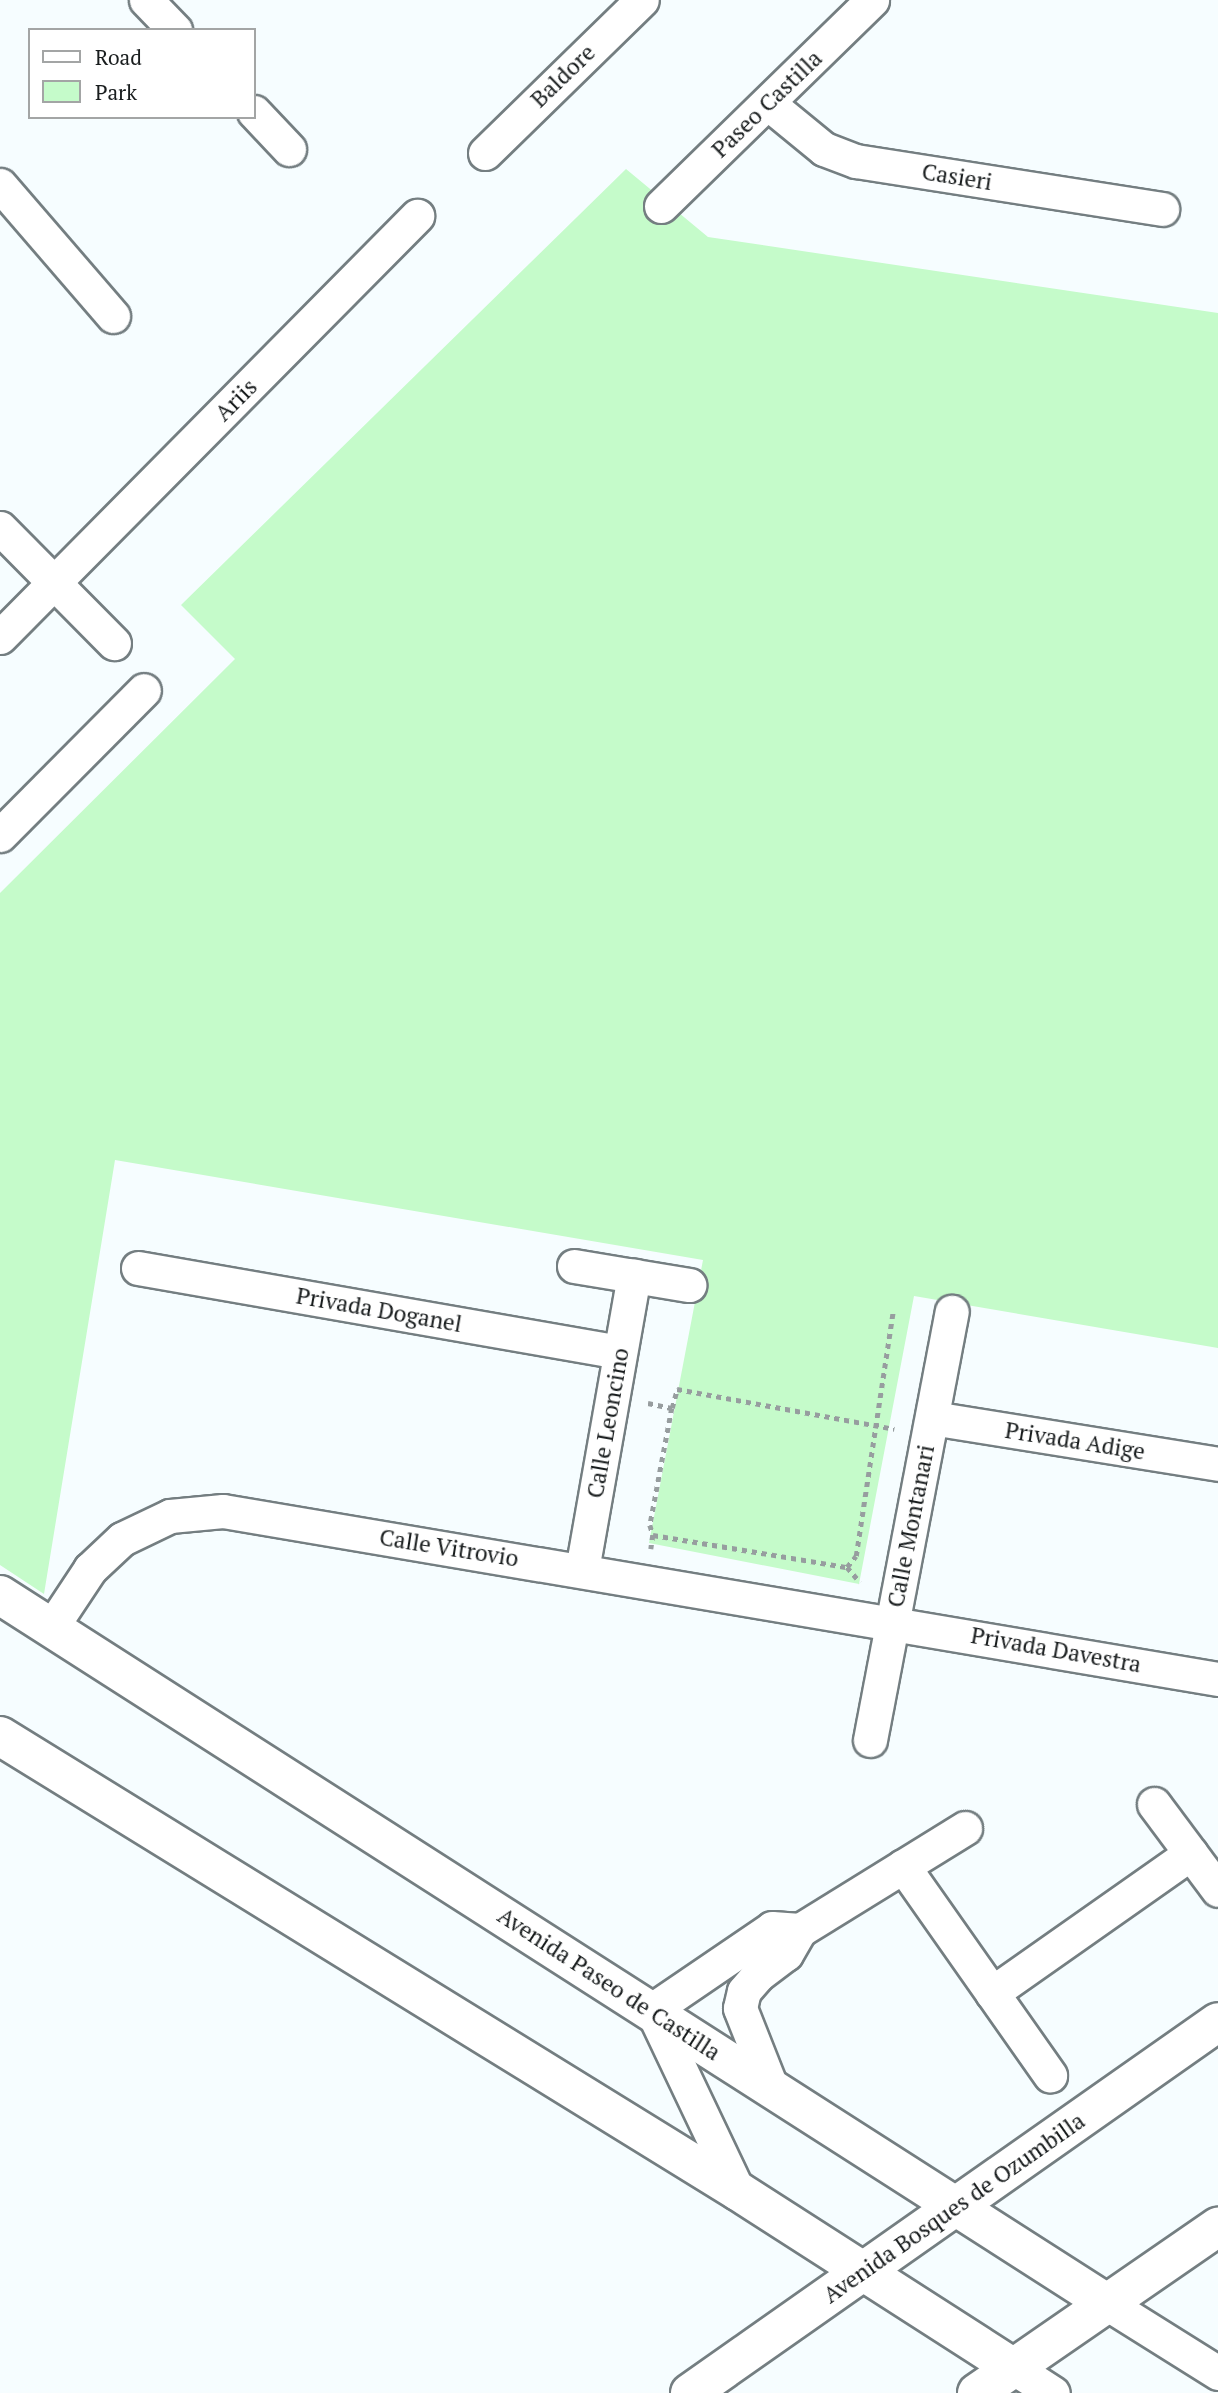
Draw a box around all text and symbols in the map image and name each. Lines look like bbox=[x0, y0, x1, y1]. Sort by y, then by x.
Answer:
legend bbox=[28, 28, 256, 119]
street label: Baldore bbox=[525, 39, 601, 113]
text: Road bbox=[95, 43, 142, 71]
street label: Paseo Castilla bbox=[706, 45, 828, 163]
text: Park bbox=[95, 78, 137, 106]
street label: Casieri bbox=[920, 158, 994, 196]
street label: Ariis bbox=[209, 373, 263, 427]
street label: Privada Doganel bbox=[294, 1282, 464, 1338]
street label: Calle Leoncino bbox=[581, 1346, 635, 1500]
street label: Privada Adige bbox=[1003, 1416, 1147, 1466]
street label: Calle Montanari bbox=[882, 1442, 940, 1610]
street label: Calle Vitrovio bbox=[377, 1523, 521, 1573]
street label: Privada Davestra bbox=[969, 1621, 1143, 1679]
street label: Avenida Paseo de Castilla bbox=[493, 1902, 725, 2066]
street label: Avenida Bosques de Ozumbilla bbox=[818, 2107, 1090, 2309]

